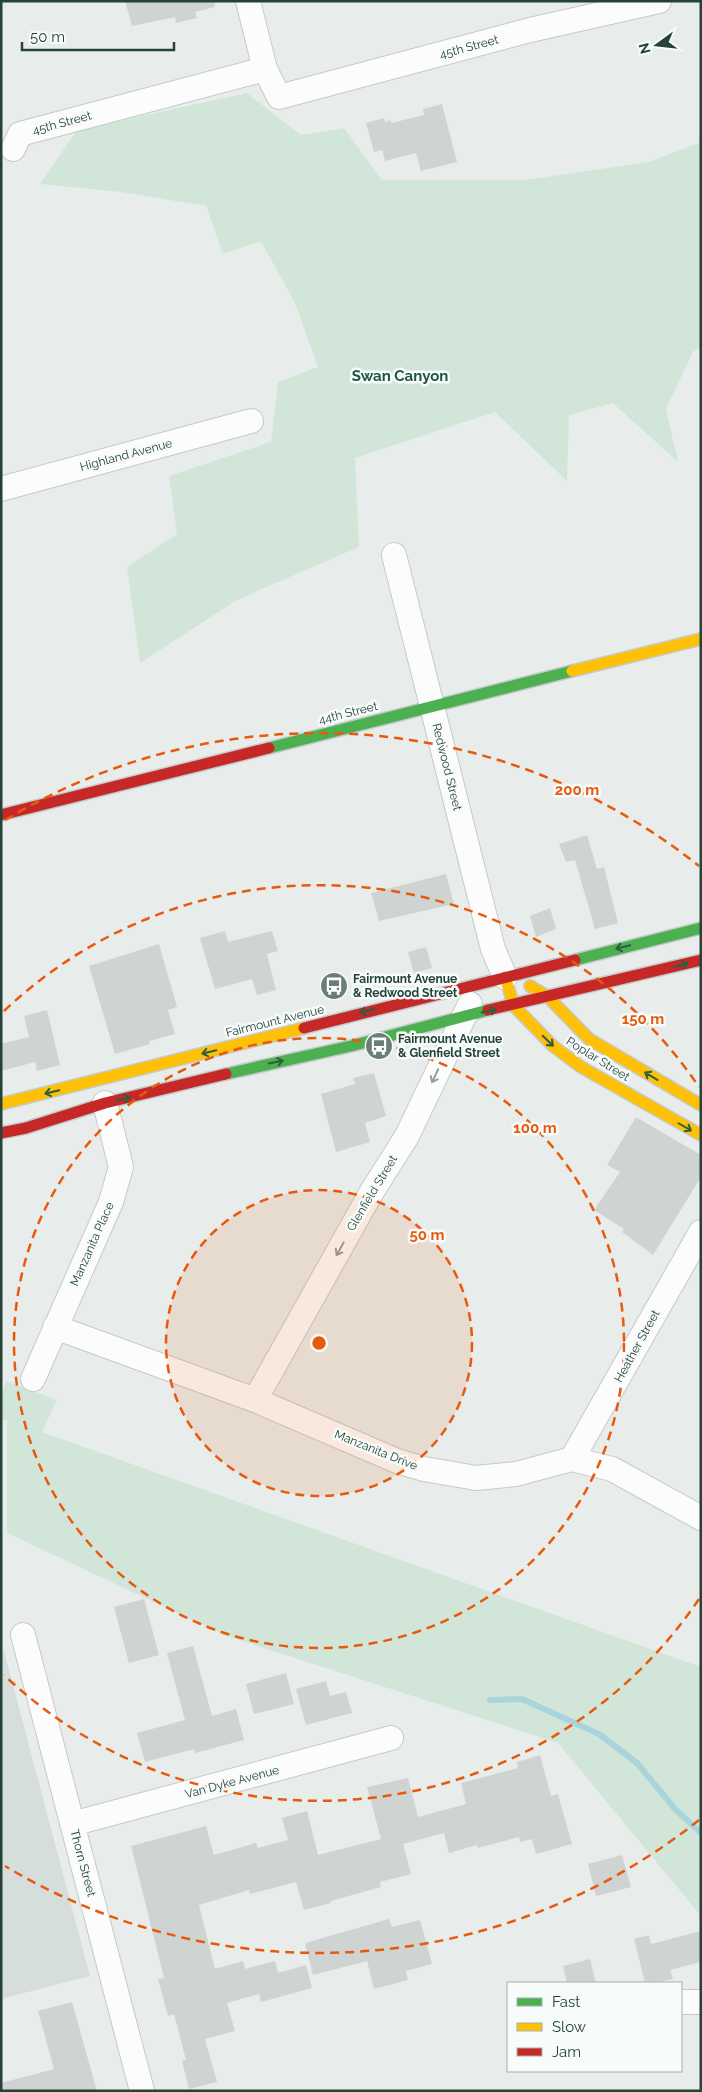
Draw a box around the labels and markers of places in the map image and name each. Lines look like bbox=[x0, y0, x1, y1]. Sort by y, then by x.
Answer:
bus stop icon: Fairmount Avenue & Redwood Street bbox=[319, 971, 349, 1001]
place label: Fairmount Avenue & Redwood Street bbox=[353, 972, 458, 1000]
bus stop icon: Fairmount Avenue & Glenfield Street bbox=[364, 1031, 394, 1061]
place label: Fairmount Avenue & Glenfield Street bbox=[398, 1032, 502, 1060]
centre of rings bbox=[310, 1334, 328, 1352]

